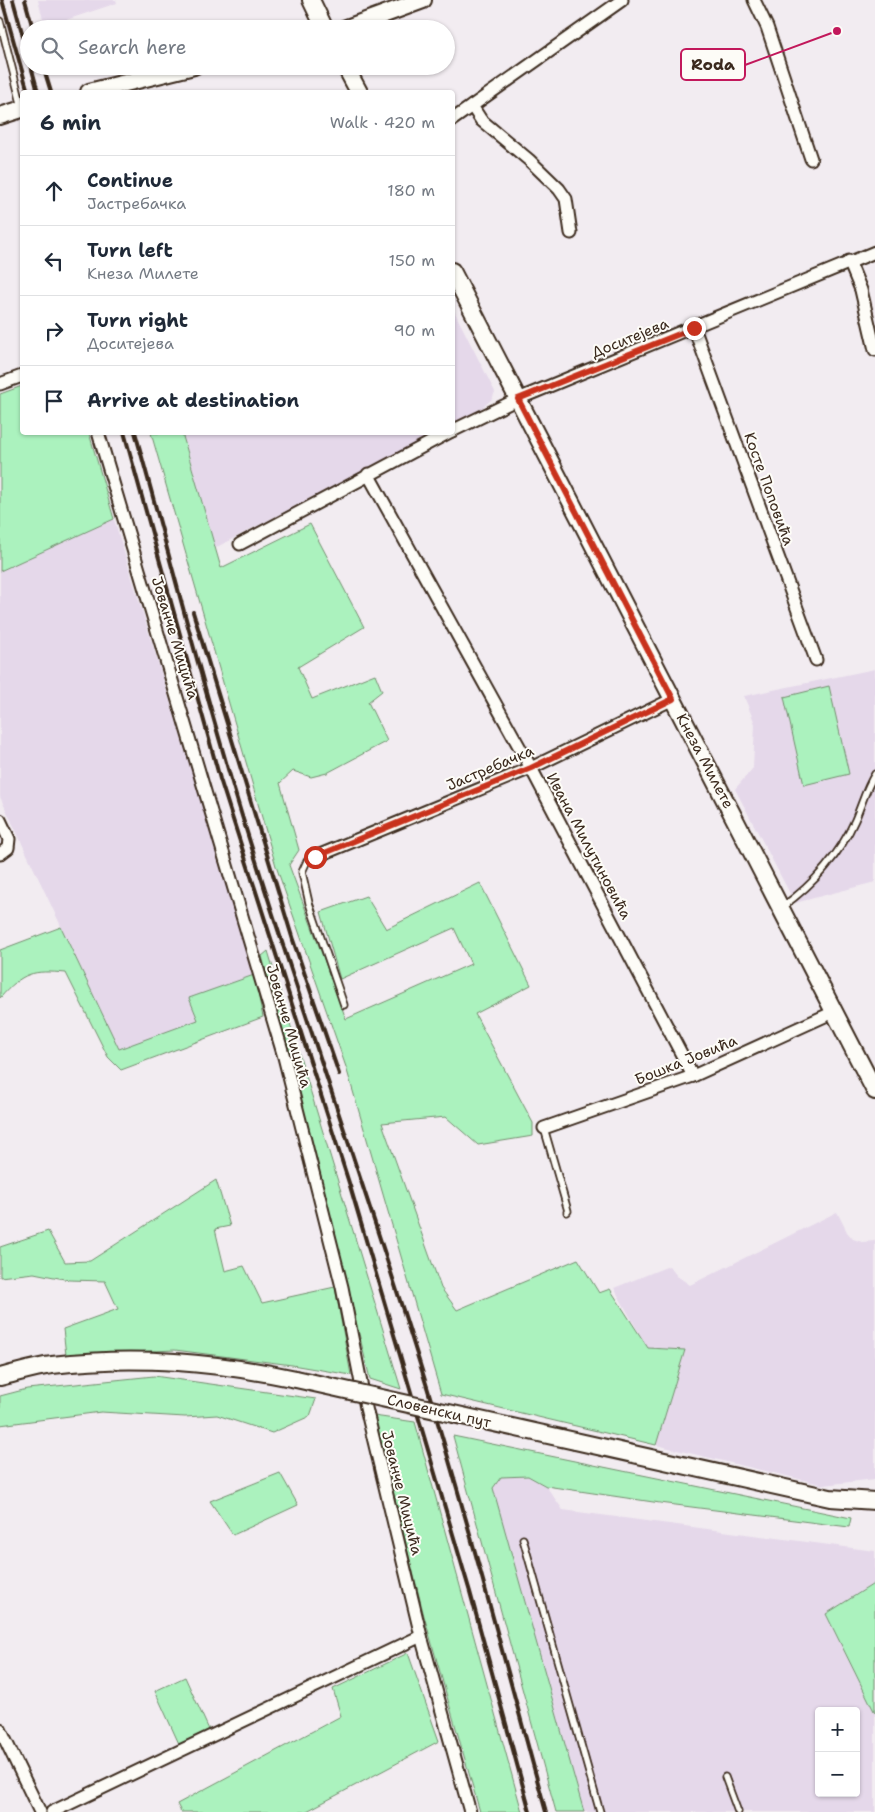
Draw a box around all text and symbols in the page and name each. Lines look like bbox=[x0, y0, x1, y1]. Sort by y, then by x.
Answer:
search box bbox=[20, 20, 455, 75]
icon: search bbox=[38, 34, 66, 62]
text: Search here bbox=[78, 35, 187, 60]
callout: Roda bbox=[681, 49, 745, 80]
text: Roda bbox=[691, 54, 735, 75]
text: 6 min bbox=[40, 109, 101, 137]
text: Walk · 420 m bbox=[330, 112, 435, 133]
text: Continue bbox=[87, 168, 173, 193]
icon: ahead bbox=[40, 177, 68, 205]
text: 180 m bbox=[387, 180, 435, 201]
text: Јастребачка bbox=[87, 193, 186, 214]
text: Turn left bbox=[87, 238, 173, 263]
icon: left bbox=[40, 247, 68, 275]
text: 150 m bbox=[388, 250, 435, 271]
text: Кнеза Милете bbox=[87, 263, 199, 284]
text: Turn right bbox=[87, 308, 188, 333]
street label: Доситејева bbox=[588, 313, 672, 363]
icon: right bbox=[40, 317, 68, 345]
route end bbox=[683, 317, 706, 340]
text: 90 m bbox=[394, 320, 435, 341]
text: Доситејева bbox=[87, 333, 174, 354]
icon: arrive bbox=[40, 387, 68, 415]
text: Arrive at destination bbox=[87, 388, 299, 413]
street label: Косте Поповића bbox=[739, 430, 799, 549]
street label: Јованче Мицића bbox=[147, 574, 203, 703]
street label: Кнеза Милете bbox=[672, 710, 738, 812]
street label: Јастребачка bbox=[443, 740, 537, 795]
street label: Ивана Милутиновића bbox=[542, 769, 636, 923]
route start bbox=[304, 846, 327, 869]
street label: Јованче Мицића bbox=[262, 962, 316, 1091]
street label: Бошка Јовића bbox=[632, 1030, 741, 1090]
street label: Словенски пут bbox=[385, 1389, 493, 1433]
street label: Јованче Мицића bbox=[377, 1429, 427, 1558]
map controls bbox=[815, 1707, 860, 1797]
button: + bbox=[815, 1707, 860, 1752]
button: − bbox=[815, 1752, 860, 1797]

